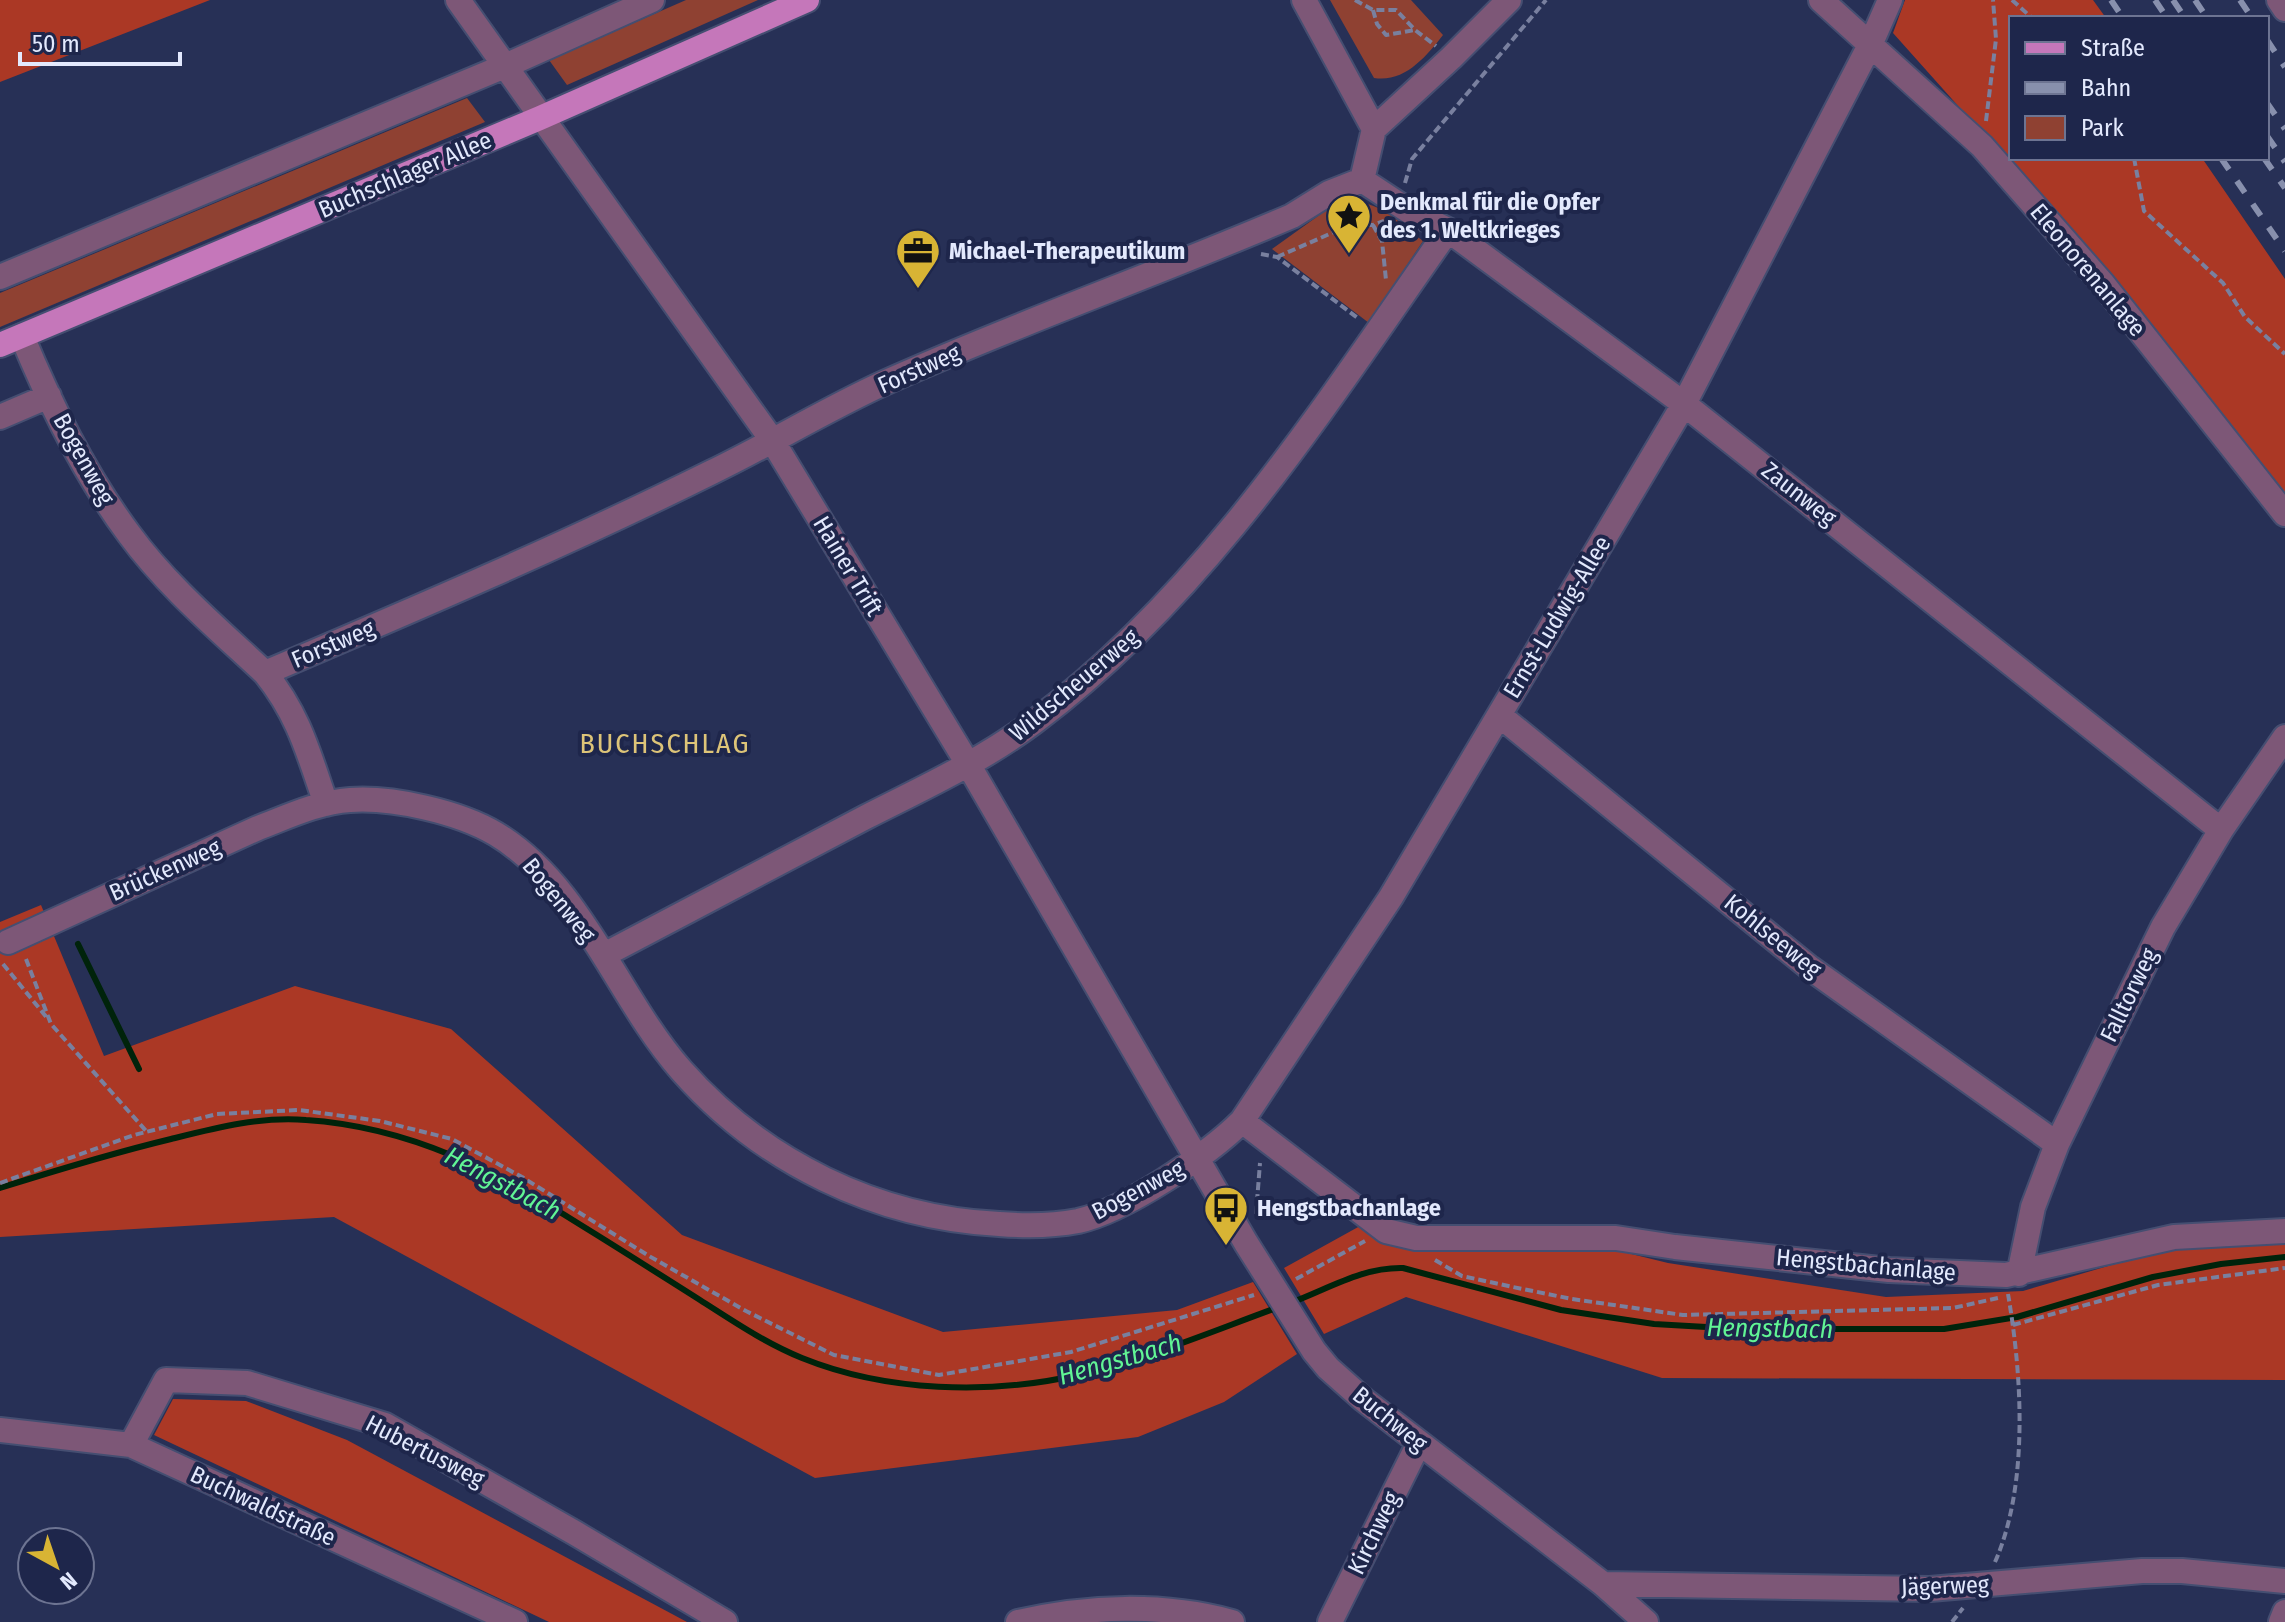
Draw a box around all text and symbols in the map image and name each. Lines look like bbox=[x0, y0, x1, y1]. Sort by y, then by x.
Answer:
scale bar bbox=[20, 16, 180, 66]
legend bbox=[2009, 16, 2269, 160]
text: 50 m bbox=[32, 30, 80, 58]
text: Straße bbox=[2081, 34, 2145, 62]
text: Bahn bbox=[2081, 74, 2131, 102]
text: Park bbox=[2081, 114, 2124, 142]
street label: Buchschlager Allee bbox=[314, 126, 496, 224]
place label: Denkmal für die Opfer des 1. Weltkrieges bbox=[1380, 188, 1600, 244]
place icon: Denkmal für die Opfer des 1. Weltkrieges bbox=[1325, 192, 1373, 255]
street label: Eleonorenanlage bbox=[2025, 198, 2151, 342]
office icon: Michael-Therapeutikum bbox=[894, 227, 942, 290]
place label: Michael-Therapeutikum bbox=[949, 237, 1185, 265]
street label: Forstweg bbox=[873, 338, 965, 400]
street label: Bogenweg bbox=[48, 408, 121, 510]
street label: Zaunweg bbox=[1756, 456, 1842, 532]
street label: Hainer Trift bbox=[807, 511, 889, 621]
street label: Ernst-Ludwig-Allee bbox=[1498, 531, 1616, 703]
street label: Forstweg bbox=[287, 614, 379, 674]
street label: Wildscheuerweg bbox=[1004, 622, 1145, 747]
district label: BUCHSCHLAG bbox=[580, 727, 750, 760]
street label: Brückenweg bbox=[105, 833, 226, 907]
street label: Bogenweg bbox=[517, 852, 602, 948]
street label: Kohlseeweg bbox=[1719, 888, 1828, 984]
street label: Falltorweg bbox=[2094, 943, 2164, 1046]
water label: Hengstbach bbox=[440, 1140, 566, 1227]
street label: Bogenweg bbox=[1087, 1154, 1189, 1226]
bus stop icon: Hengstbachanlage bbox=[1202, 1184, 1250, 1247]
place label: Hengstbachanlage bbox=[1257, 1194, 1441, 1222]
street label: Hengstbachanlage bbox=[1775, 1243, 1957, 1287]
water label: Hengstbach bbox=[1706, 1312, 1834, 1345]
water label: Hengstbach bbox=[1055, 1327, 1185, 1392]
street label: Buchweg bbox=[1347, 1381, 1433, 1458]
street label: Hubertusweg bbox=[361, 1409, 490, 1493]
street label: Buchwaldstraße bbox=[186, 1460, 340, 1552]
street label: Kirchweg bbox=[1342, 1487, 1406, 1579]
north arrow bbox=[16, 1526, 96, 1606]
text: N bbox=[55, 1566, 82, 1596]
street label: Jägerweg bbox=[1901, 1570, 1990, 1602]

